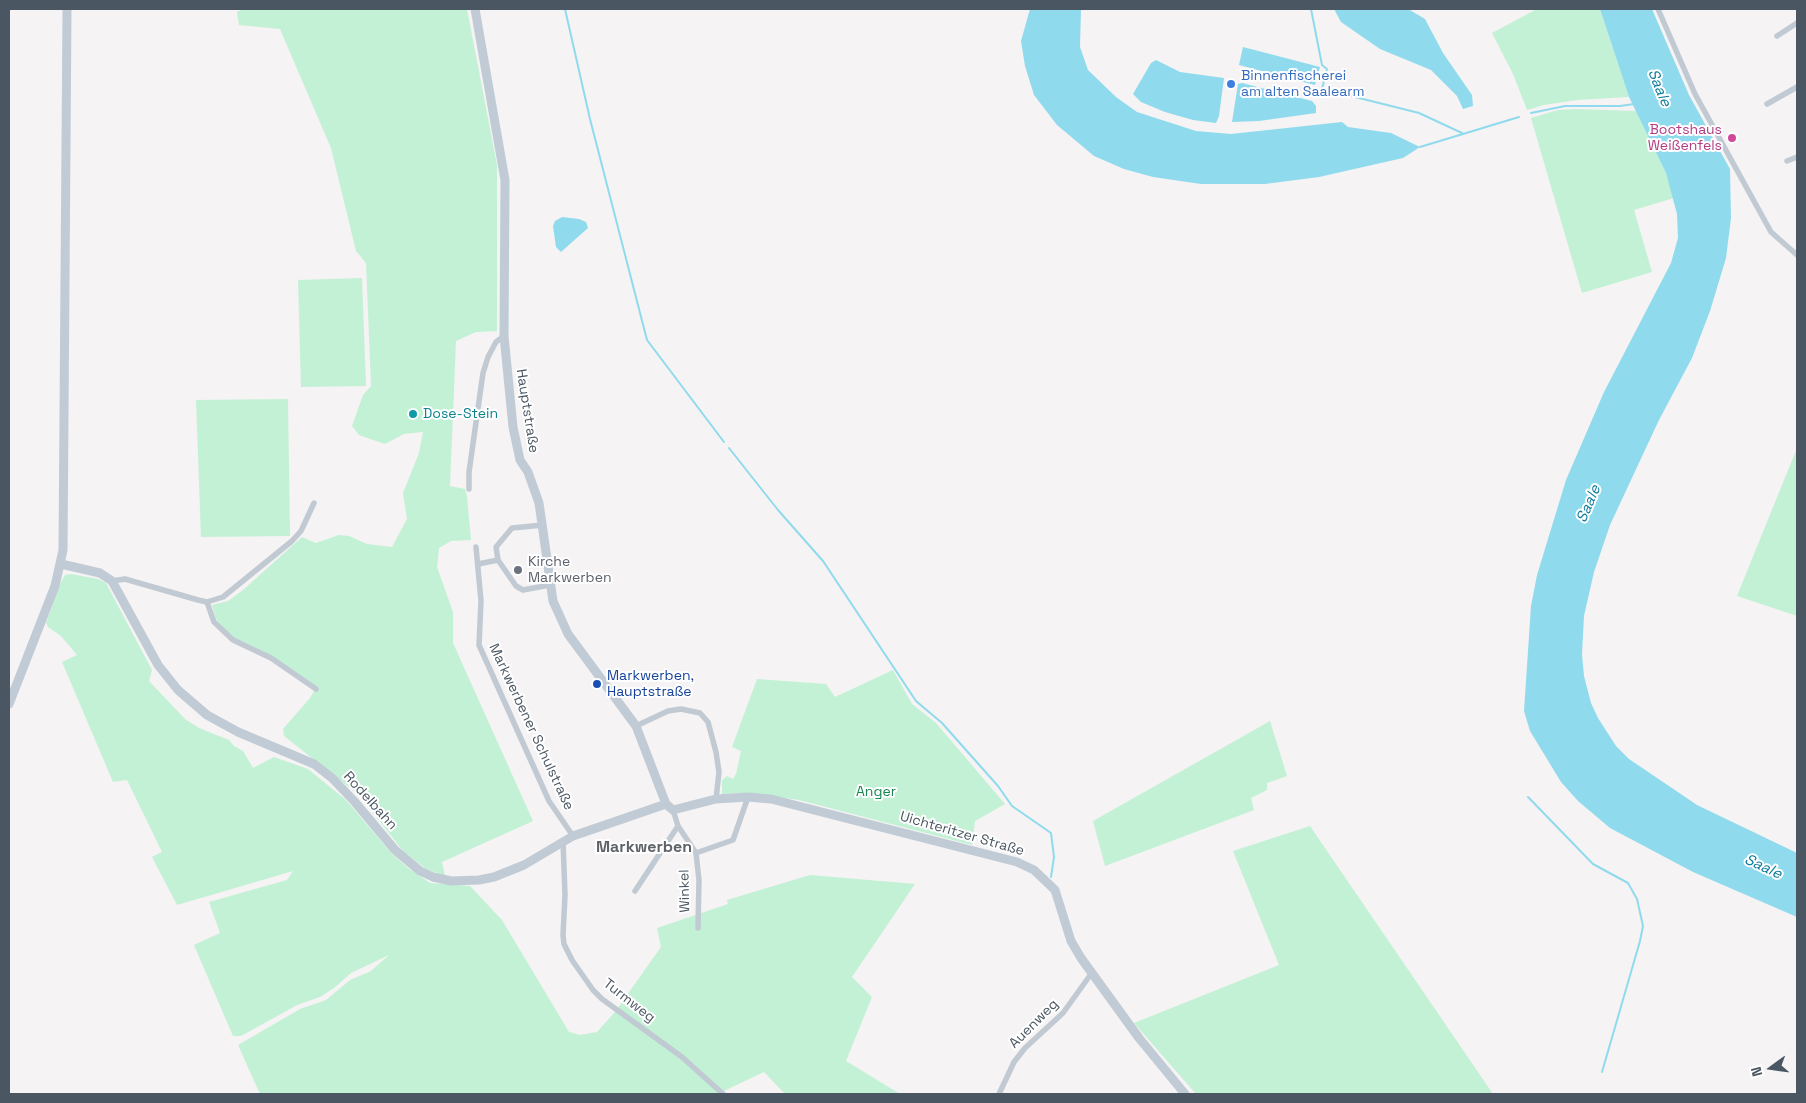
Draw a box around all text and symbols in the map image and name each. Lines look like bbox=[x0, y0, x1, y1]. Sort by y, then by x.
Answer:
water label: Saale bbox=[1643, 67, 1675, 109]
place label: Binnenfischerei am alten Saalearm bbox=[1241, 68, 1365, 100]
marker: Binnenfischerei am alten Saalearm bbox=[1225, 78, 1237, 90]
place label: Bootshaus Weißenfels bbox=[1648, 122, 1722, 154]
marker: Bootshaus Weißenfels bbox=[1726, 132, 1738, 144]
street label: Hauptstraße bbox=[512, 368, 542, 454]
place label: Dose-Stein bbox=[423, 406, 498, 422]
marker: Dose-Stein bbox=[407, 408, 419, 420]
water label: Saale bbox=[1573, 483, 1605, 525]
place label: Kirche Markwerben bbox=[528, 554, 611, 586]
marker: Kirche Markwerben bbox=[512, 564, 524, 576]
street label: Markwerbener Schulstraße bbox=[485, 641, 577, 813]
place label: Markwerben, Hauptstraße bbox=[607, 668, 694, 700]
marker: Markwerben, Hauptstraße bbox=[591, 678, 603, 690]
street label: Rodelbahn bbox=[340, 768, 400, 834]
park label: Anger bbox=[856, 784, 896, 800]
street label: Uichteritzer Straße bbox=[898, 808, 1026, 860]
district label: Markwerben bbox=[596, 838, 692, 858]
water label: Saale bbox=[1742, 851, 1784, 883]
street label: Winkel bbox=[676, 869, 694, 913]
street label: Turmweg bbox=[600, 976, 658, 1026]
street label: Auenweg bbox=[1006, 996, 1062, 1052]
north arrow bbox=[1746, 1043, 1796, 1093]
text: N bbox=[1747, 1065, 1766, 1078]

